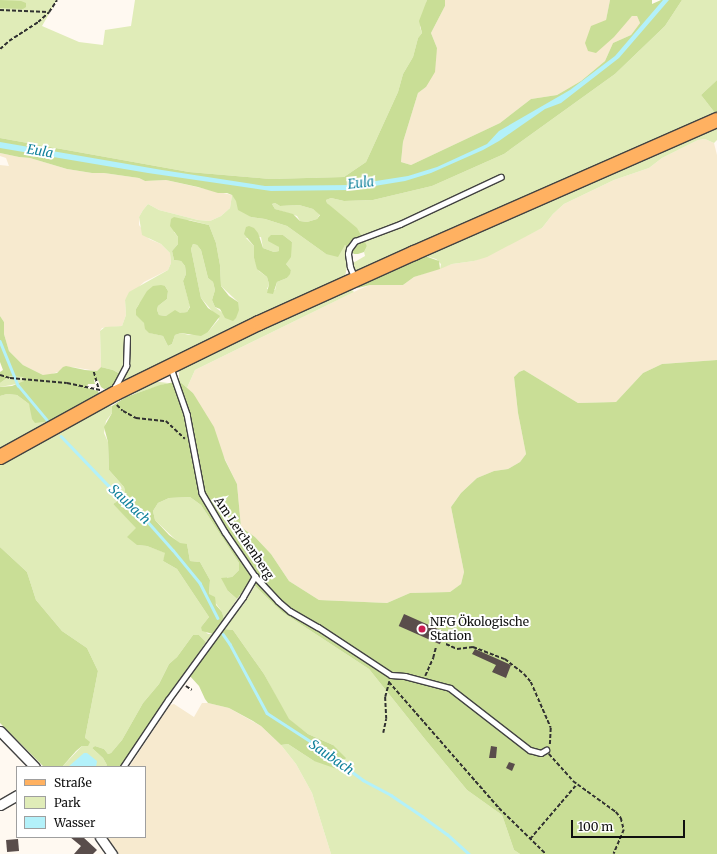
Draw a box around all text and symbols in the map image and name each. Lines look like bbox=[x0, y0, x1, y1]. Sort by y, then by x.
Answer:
water label: Eula bbox=[26, 142, 54, 162]
water label: Eula bbox=[347, 175, 375, 193]
water label: Saubach bbox=[105, 482, 153, 528]
street label: Am Lerchenberg bbox=[211, 494, 277, 582]
place label: NFG Ökologische Station bbox=[430, 615, 529, 643]
marker: NFG Ökologische Station bbox=[417, 624, 427, 634]
water label: Saubach bbox=[306, 737, 356, 779]
legend bbox=[16, 766, 146, 838]
text: Straße bbox=[54, 775, 92, 790]
text: Park bbox=[54, 795, 81, 810]
scale bar bbox=[573, 812, 687, 838]
text: Wasser bbox=[54, 815, 95, 830]
text: 100 m bbox=[578, 819, 613, 834]

